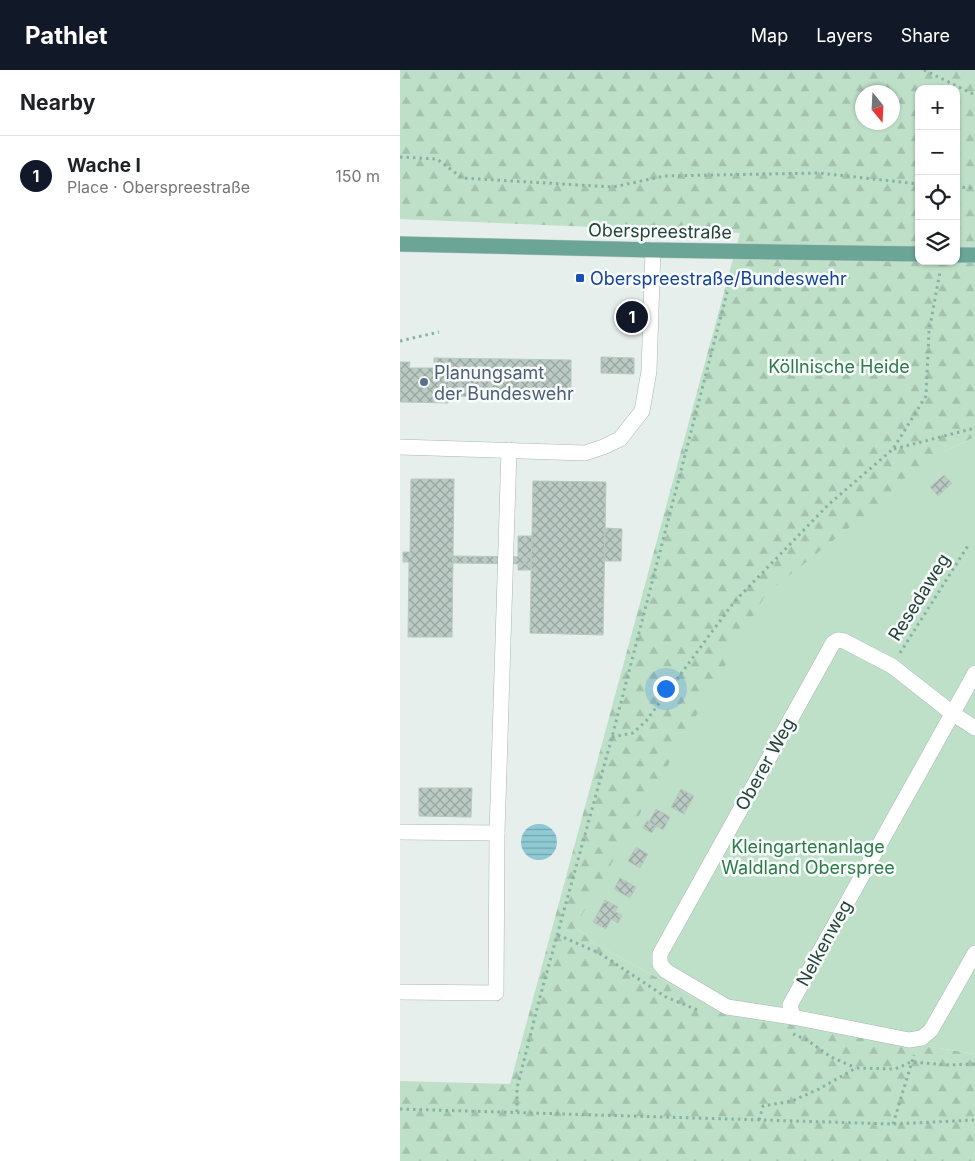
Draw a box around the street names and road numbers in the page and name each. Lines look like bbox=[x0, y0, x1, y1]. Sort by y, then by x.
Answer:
street label: Oberspreestraße bbox=[588, 219, 732, 243]
street label: Resedaweg bbox=[884, 550, 954, 644]
street label: Oberer Weg bbox=[731, 714, 799, 814]
street label: Nelkenweg bbox=[792, 896, 856, 990]

